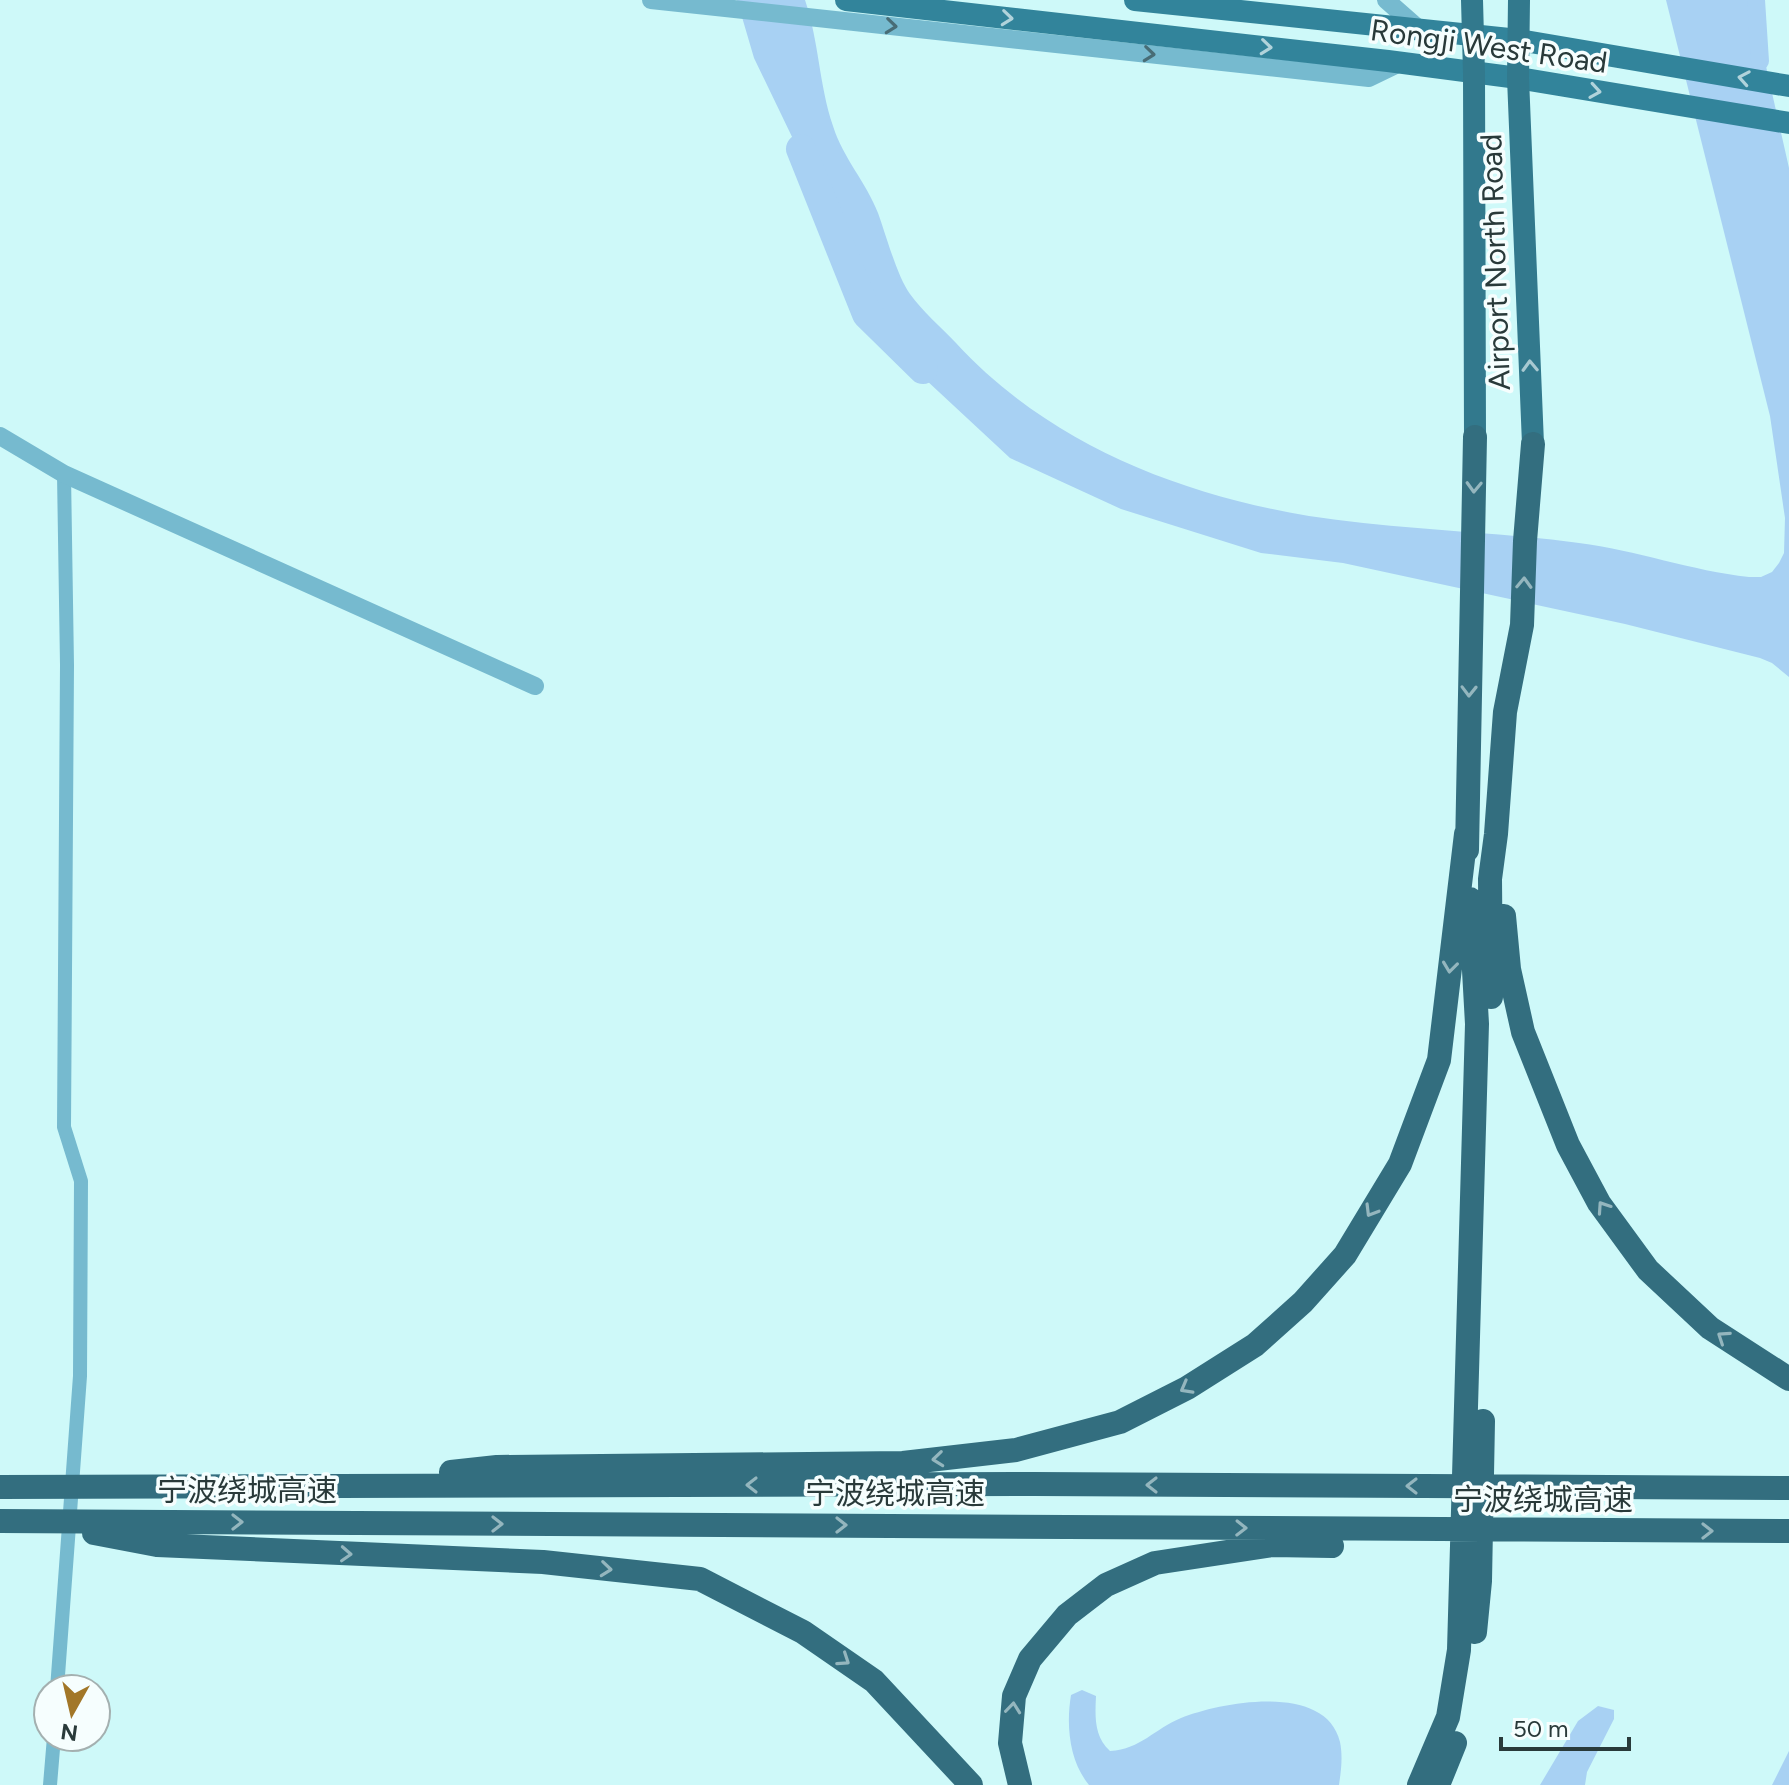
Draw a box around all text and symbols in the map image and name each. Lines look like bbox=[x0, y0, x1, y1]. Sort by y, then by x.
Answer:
one-way arrow bbox=[1001, 10, 1014, 27]
street label: Rongji West Road bbox=[1368, 11, 1610, 81]
one-way arrow bbox=[885, 17, 898, 34]
one-way arrow bbox=[1259, 38, 1272, 55]
one-way arrow bbox=[1143, 45, 1156, 62]
one-way arrow bbox=[1737, 71, 1751, 88]
one-way arrow bbox=[1588, 82, 1601, 99]
street label: Airport North Road bbox=[1472, 133, 1518, 391]
one-way arrow bbox=[1521, 359, 1538, 372]
one-way arrow bbox=[1465, 481, 1482, 494]
one-way arrow bbox=[1515, 576, 1532, 589]
one-way arrow bbox=[1460, 685, 1478, 698]
one-way arrow bbox=[1442, 960, 1459, 974]
one-way arrow bbox=[1597, 1201, 1612, 1216]
one-way arrow bbox=[1366, 1202, 1381, 1217]
one-way arrow bbox=[1718, 1332, 1732, 1347]
one-way arrow bbox=[1180, 1378, 1195, 1394]
one-way arrow bbox=[932, 1450, 945, 1467]
street label: 宁波绕城高速 bbox=[157, 1472, 337, 1509]
street label: 宁波绕城高速 bbox=[805, 1475, 985, 1512]
one-way arrow bbox=[745, 1476, 758, 1494]
one-way arrow bbox=[1145, 1476, 1158, 1494]
one-way arrow bbox=[1405, 1477, 1418, 1495]
street label: 宁波绕城高速 bbox=[1453, 1481, 1633, 1518]
one-way arrow bbox=[231, 1513, 244, 1531]
one-way arrow bbox=[491, 1515, 504, 1532]
one-way arrow bbox=[835, 1516, 848, 1534]
one-way arrow bbox=[1235, 1519, 1248, 1537]
one-way arrow bbox=[1701, 1523, 1714, 1540]
one-way arrow bbox=[341, 1545, 353, 1562]
one-way arrow bbox=[600, 1560, 613, 1577]
one-way arrow bbox=[835, 1650, 849, 1665]
north arrow bbox=[32, 1673, 112, 1753]
one-way arrow bbox=[1005, 1701, 1022, 1714]
scale bar bbox=[1501, 1701, 1629, 1751]
text: 50 m bbox=[1513, 1714, 1569, 1743]
text: N bbox=[59, 1718, 80, 1747]

